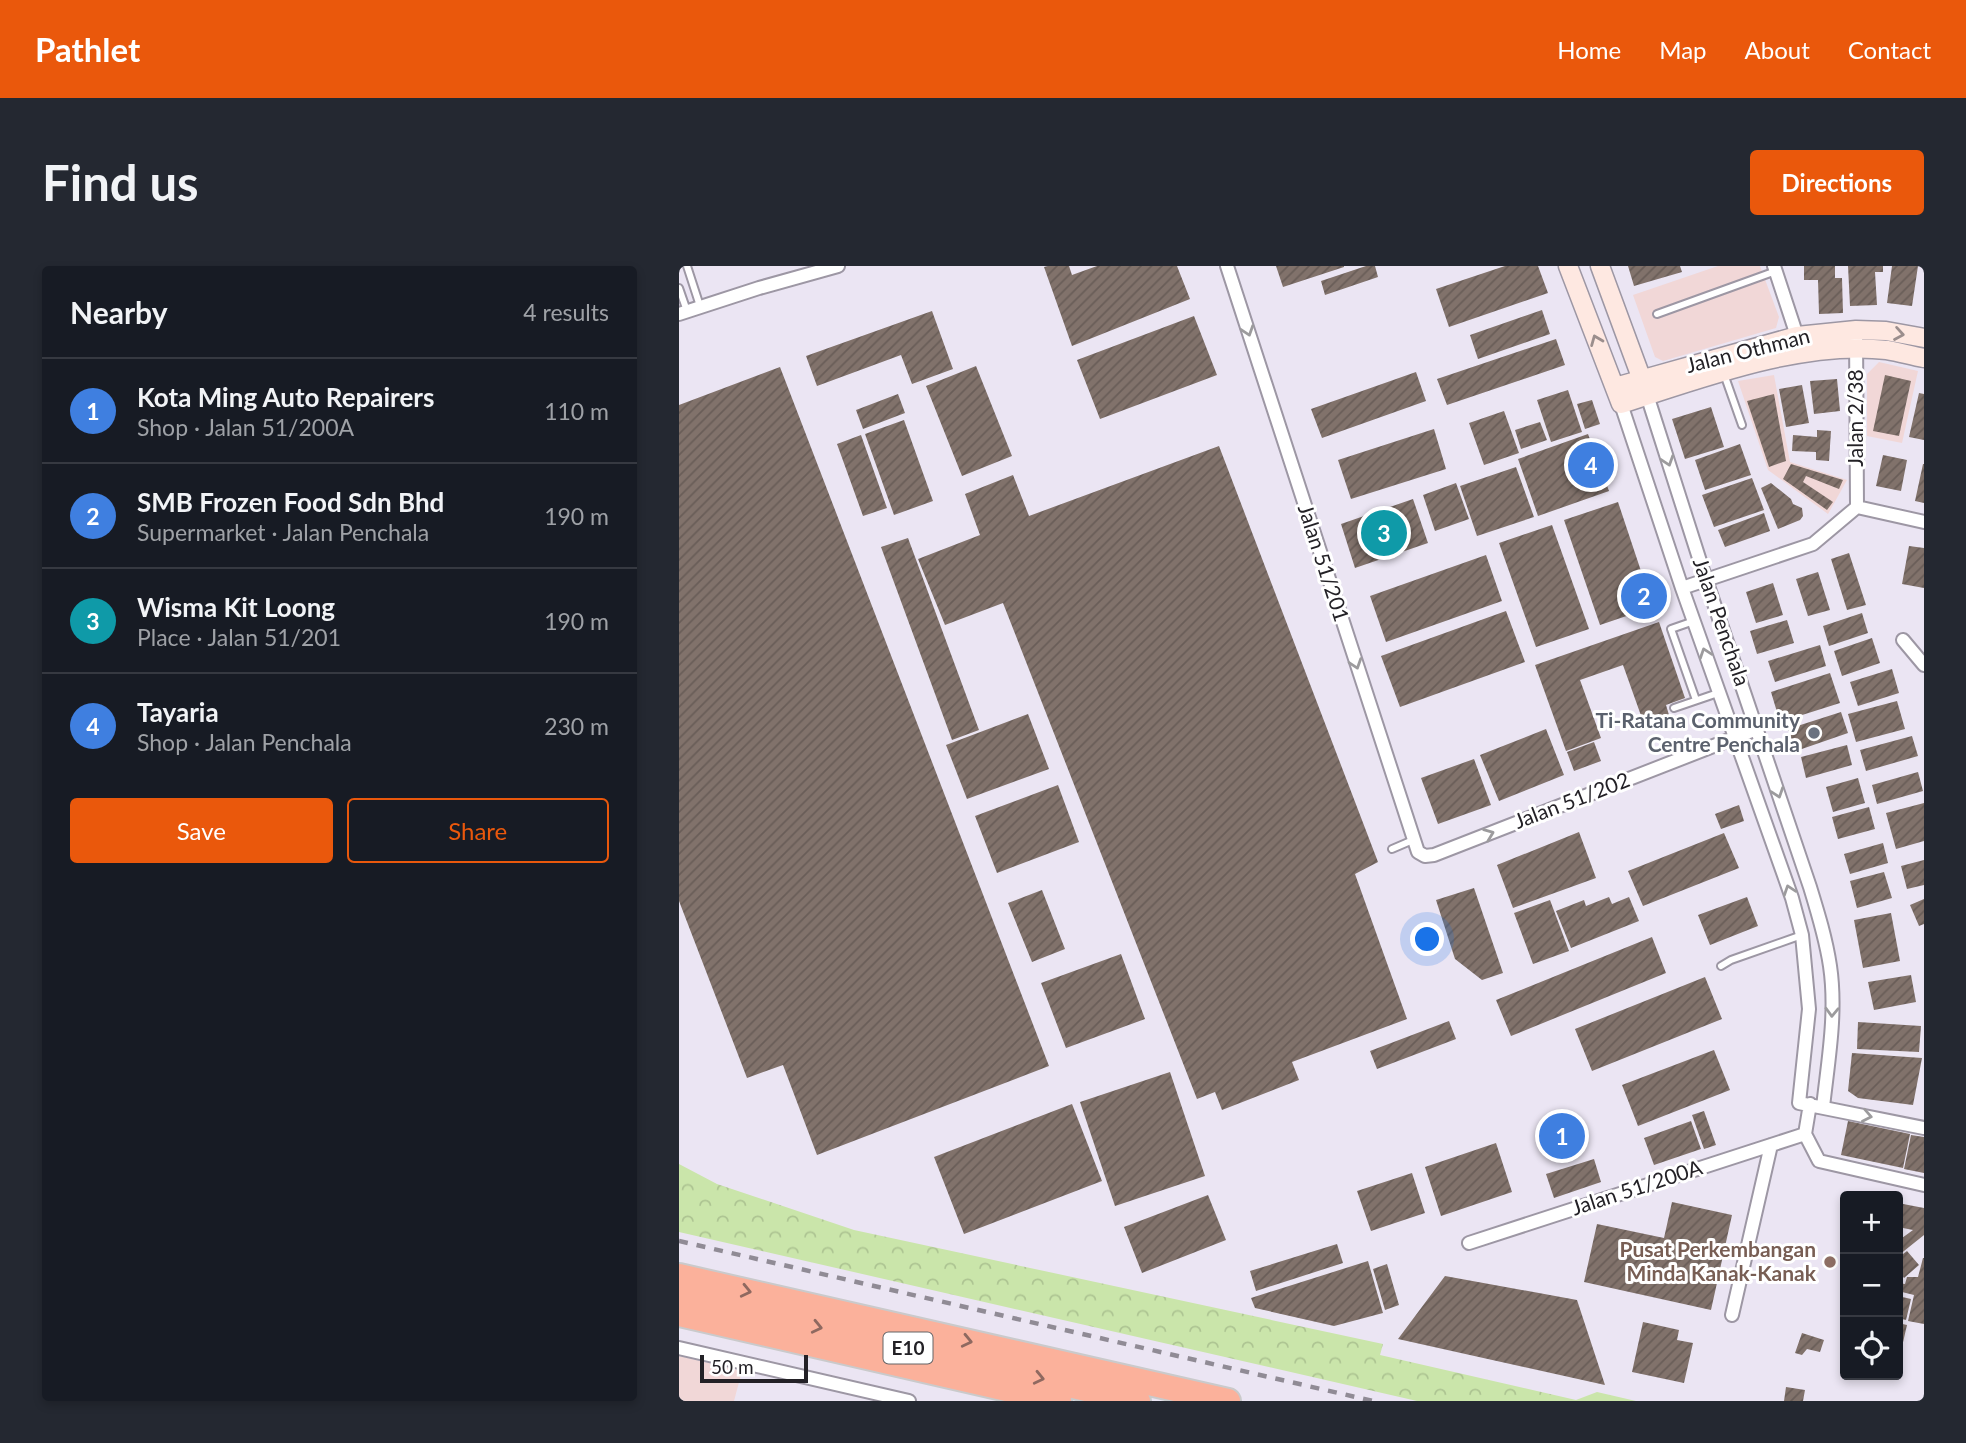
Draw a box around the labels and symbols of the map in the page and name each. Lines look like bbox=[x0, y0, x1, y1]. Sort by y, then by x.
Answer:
street label: Jalan Othman bbox=[1683, 322, 1812, 377]
one-way arrow bbox=[1240, 324, 1254, 337]
one-way arrow bbox=[1893, 326, 1905, 341]
one-way arrow bbox=[1591, 335, 1605, 347]
street label: Jalan 2/38 bbox=[1842, 369, 1867, 467]
pin: 4 bbox=[1568, 439, 1614, 491]
one-way arrow bbox=[1660, 454, 1674, 466]
street label: Jalan 51/201 bbox=[1294, 501, 1355, 624]
pin: 3 bbox=[1361, 507, 1407, 559]
street label: Jalan Penchala bbox=[1689, 554, 1756, 689]
pin: 2 bbox=[1621, 570, 1667, 622]
one-way arrow bbox=[1699, 647, 1713, 659]
one-way arrow bbox=[1348, 657, 1362, 669]
place label: Ti-Ratana Community Centre Penchala bbox=[1596, 707, 1801, 756]
marker: Ti-Ratana Community Centre Penchala bbox=[1806, 725, 1822, 741]
street label: Jalan 51/202 bbox=[1510, 766, 1633, 833]
one-way arrow bbox=[1770, 786, 1784, 798]
one-way arrow bbox=[1483, 828, 1495, 842]
one-way arrow bbox=[1783, 885, 1797, 897]
your location bbox=[1410, 922, 1444, 956]
one-way arrow bbox=[1824, 1007, 1839, 1018]
one-way arrow bbox=[1861, 1107, 1873, 1122]
pin: 1 bbox=[1539, 1110, 1585, 1162]
street label: Jalan 51/200A bbox=[1568, 1153, 1706, 1219]
place label: Pusat Perkembangan Minda Kanak-Kanak bbox=[1620, 1236, 1817, 1285]
marker: Pusat Perkembangan Minda Kanak-Kanak bbox=[1822, 1254, 1838, 1270]
one-way arrow bbox=[739, 1283, 751, 1297]
one-way arrow bbox=[811, 1319, 823, 1333]
road number: E10 bbox=[883, 1332, 933, 1364]
one-way arrow bbox=[961, 1333, 973, 1348]
scale bar bbox=[700, 1352, 809, 1384]
one-way arrow bbox=[1033, 1370, 1045, 1384]

